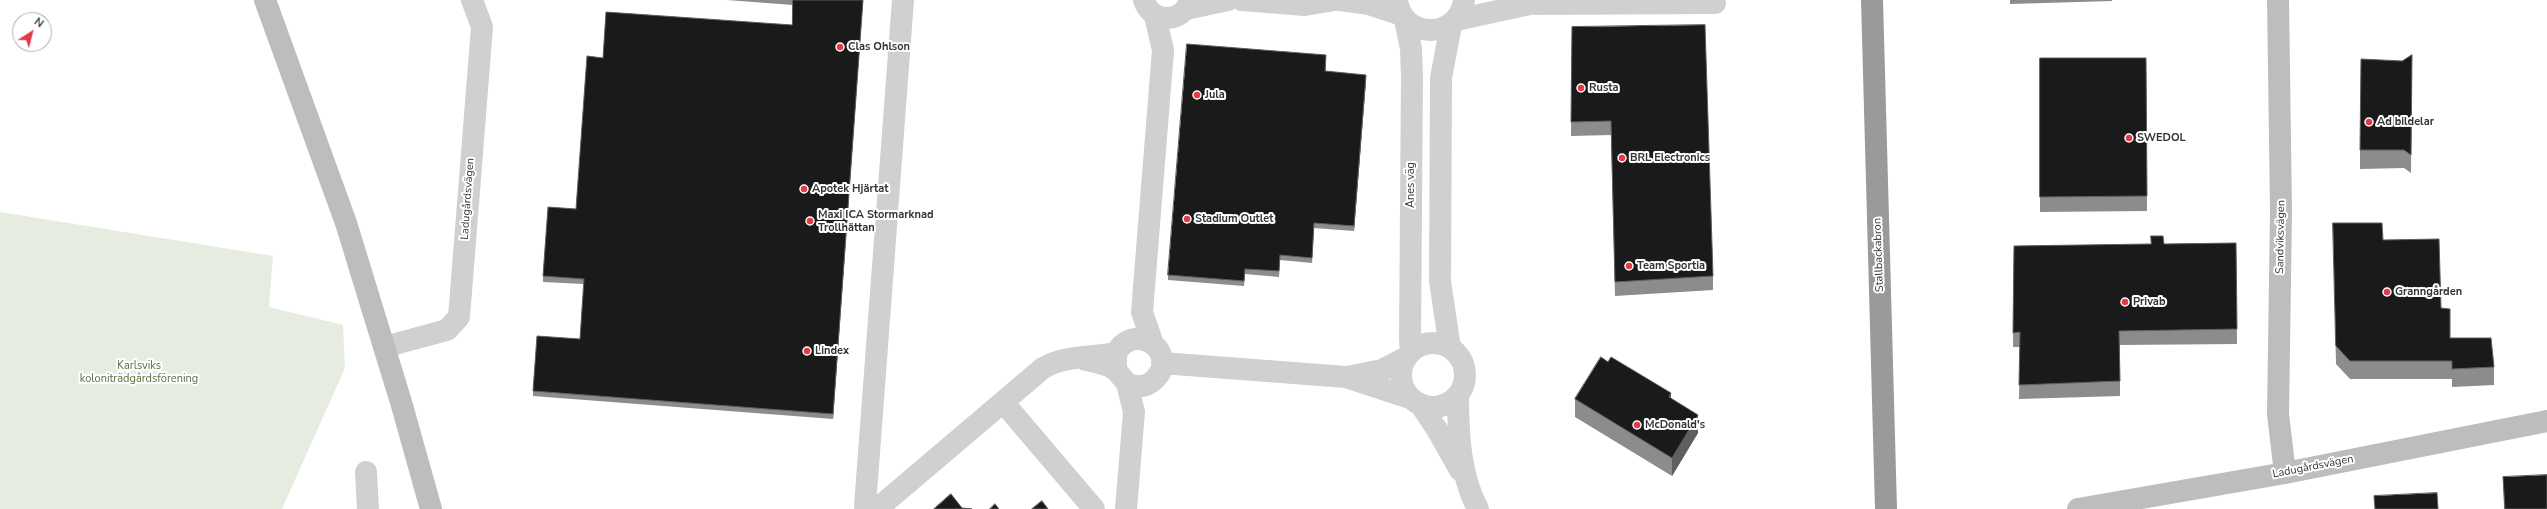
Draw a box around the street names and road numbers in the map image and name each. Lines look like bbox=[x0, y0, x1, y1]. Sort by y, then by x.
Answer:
street label: Ladugårdsvägen bbox=[459, 158, 477, 240]
street label: Anes väg bbox=[1404, 162, 1418, 208]
street label: Sandviksvägen bbox=[2274, 200, 2288, 274]
street label: Stallbackabron bbox=[1871, 218, 1887, 292]
street label: Ladugårdsvägen bbox=[2271, 453, 2355, 481]

